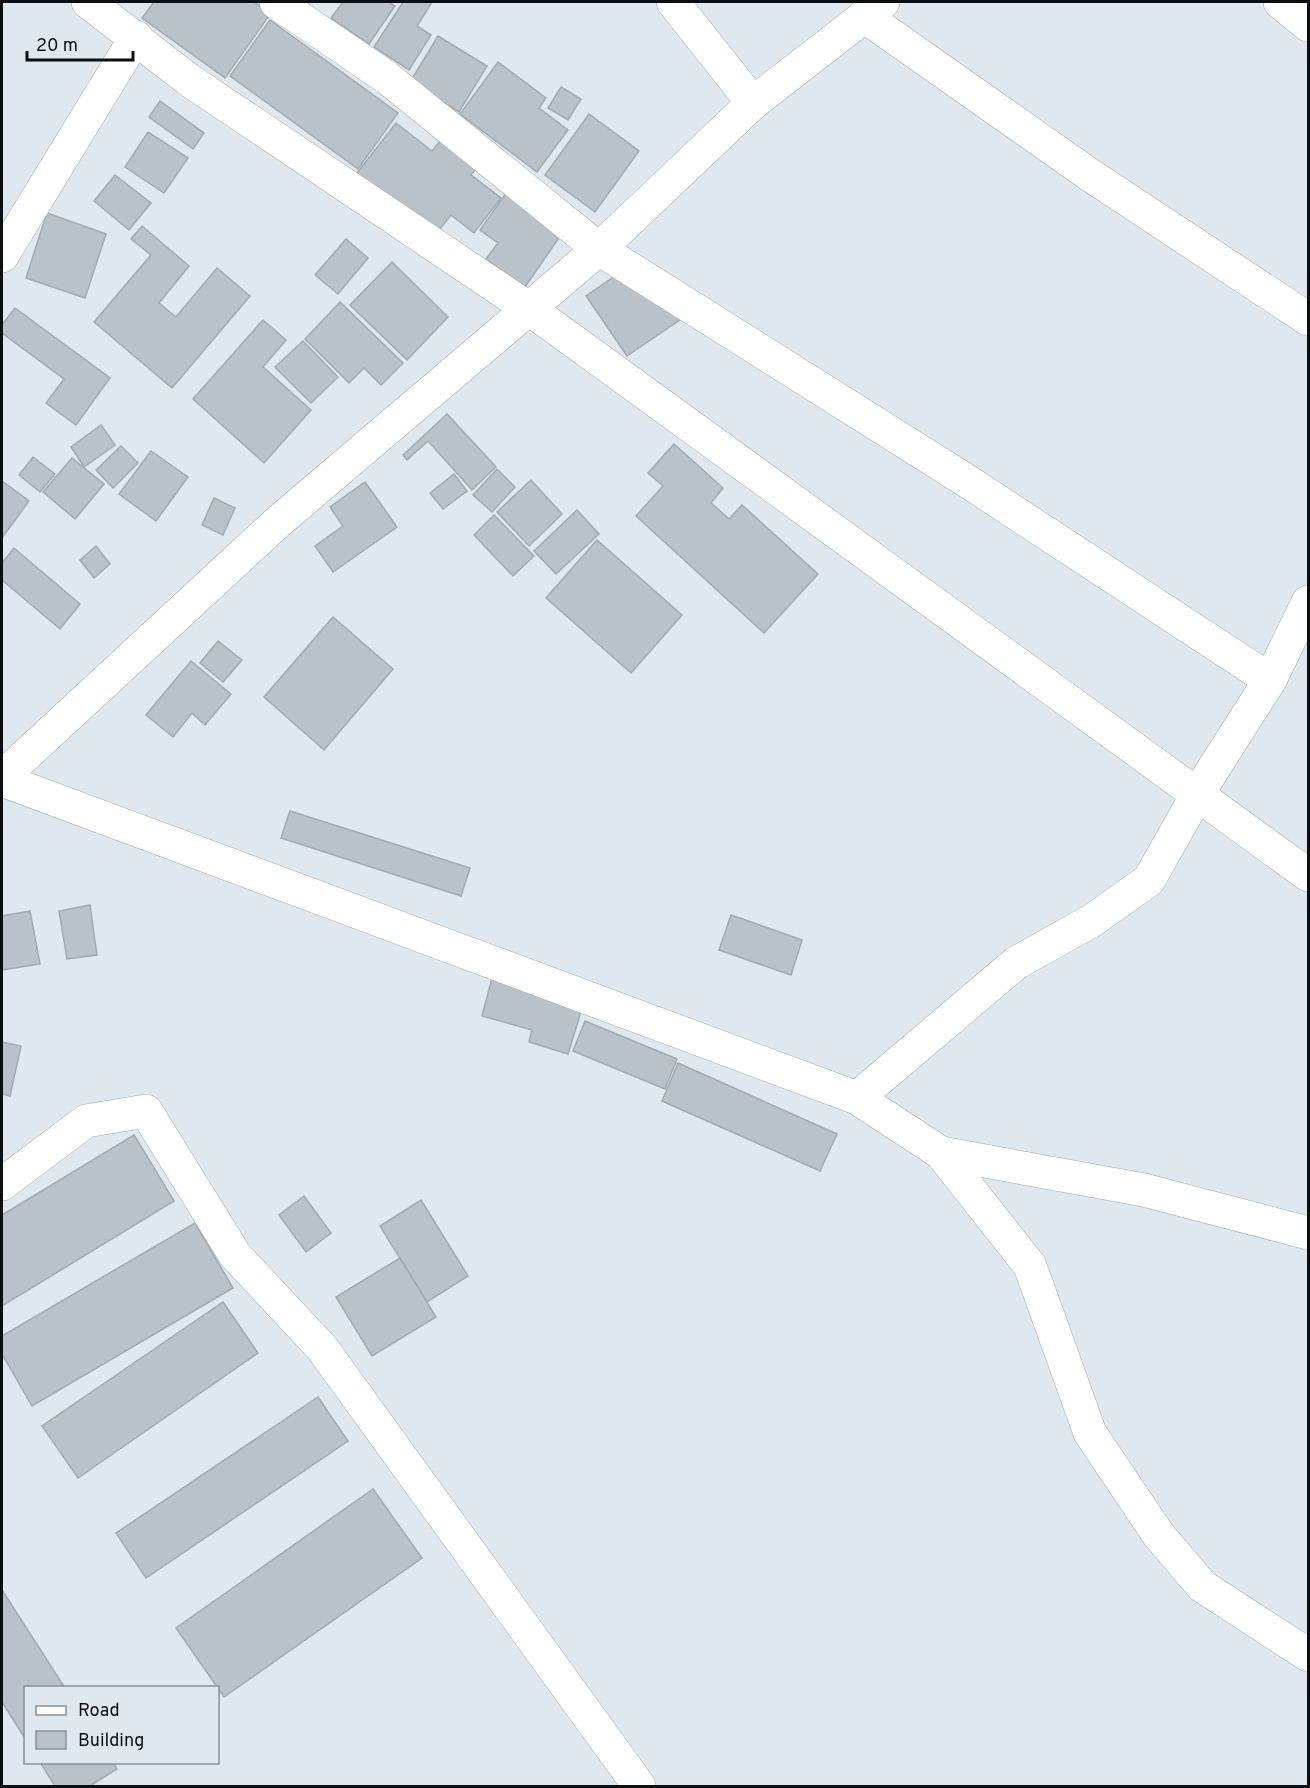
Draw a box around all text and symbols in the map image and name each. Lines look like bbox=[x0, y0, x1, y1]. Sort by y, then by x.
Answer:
scale bar bbox=[27, 24, 134, 62]
text: 20 m bbox=[36, 35, 78, 58]
legend bbox=[24, 1686, 219, 1764]
text: Road bbox=[78, 1700, 120, 1723]
text: Building bbox=[78, 1730, 144, 1753]

